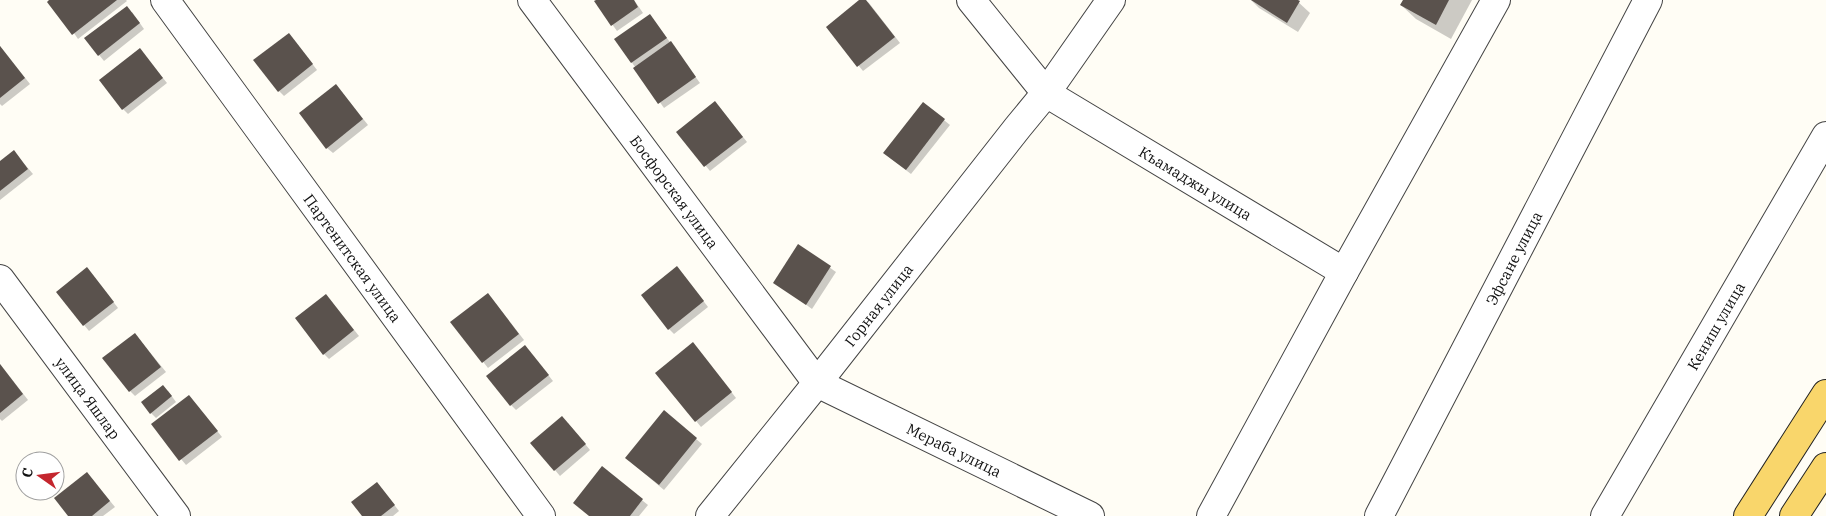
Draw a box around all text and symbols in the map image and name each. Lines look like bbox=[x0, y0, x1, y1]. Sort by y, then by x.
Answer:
street label: Босфорская улица bbox=[626, 131, 723, 252]
street label: Къамаджы улица bbox=[1136, 142, 1255, 224]
street label: Партенитская улица bbox=[300, 190, 406, 326]
street label: Эфсане улица bbox=[1481, 208, 1546, 308]
street label: Горная улица bbox=[840, 260, 917, 350]
street label: Кениш улица bbox=[1683, 278, 1749, 373]
street label: улица Яшлар bbox=[52, 353, 125, 443]
street label: Мераба улица bbox=[904, 419, 1005, 481]
north arrow bbox=[15, 451, 65, 501]
text: С bbox=[18, 466, 37, 480]

